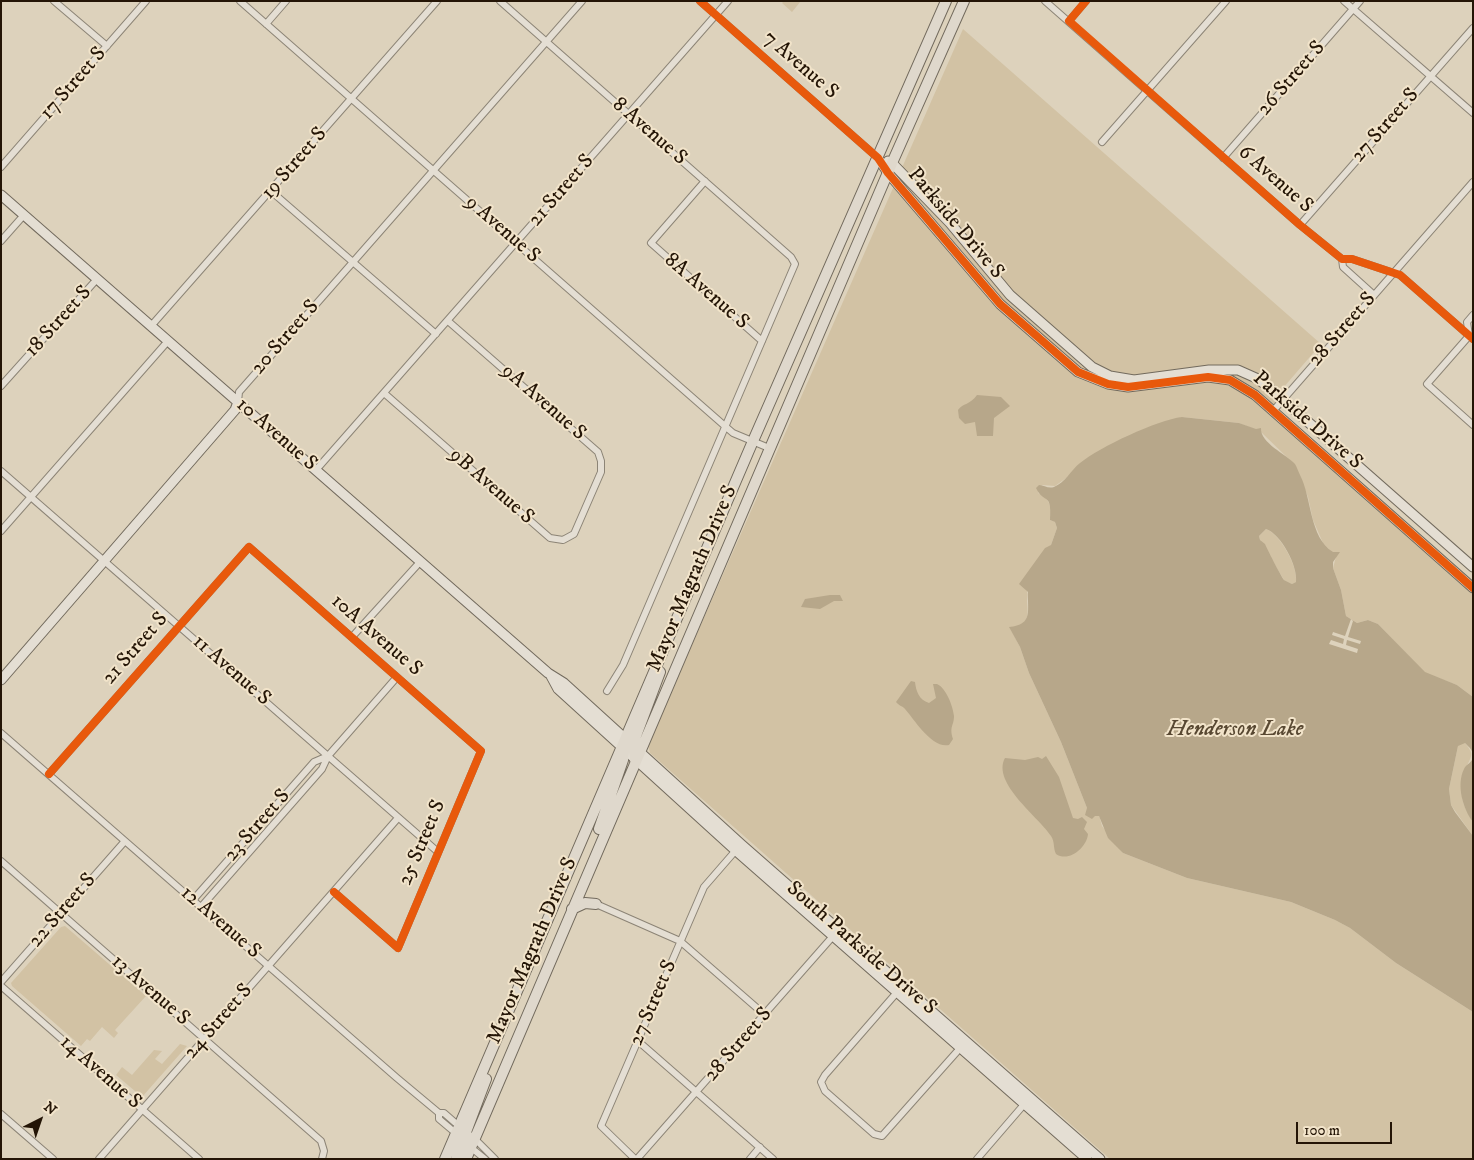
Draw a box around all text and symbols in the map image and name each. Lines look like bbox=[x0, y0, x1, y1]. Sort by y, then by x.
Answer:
street label: 7 Avenue S bbox=[757, 26, 843, 106]
street label: 26 Street S bbox=[1253, 36, 1331, 122]
street label: 17 Street S bbox=[35, 42, 113, 126]
street label: 27 Street S bbox=[1347, 84, 1425, 168]
street label: 8 Avenue S bbox=[606, 93, 692, 171]
street label: 19 Street S bbox=[257, 123, 333, 205]
street label: 6 Avenue S bbox=[1232, 140, 1318, 220]
street label: 21 Street S bbox=[524, 150, 600, 232]
street label: Parkside Drive S bbox=[901, 163, 1009, 285]
street label: 9 Avenue S bbox=[459, 191, 545, 269]
street label: 8A Avenue S bbox=[658, 248, 754, 336]
street label: 18 Street S bbox=[20, 281, 98, 363]
street label: 28 Street S bbox=[1304, 288, 1382, 372]
street label: 20 Street S bbox=[247, 295, 325, 381]
street label: 9A Avenue S bbox=[495, 359, 591, 447]
street label: Parkside Drive S bbox=[1247, 366, 1367, 476]
street label: 10 Avenue S bbox=[230, 393, 322, 477]
street label: 9B Avenue S bbox=[443, 443, 539, 531]
street label: Mayor Magrath Drive S bbox=[642, 482, 744, 676]
street label: 10A Avenue S bbox=[325, 589, 427, 683]
street label: 21 Street S bbox=[98, 608, 174, 690]
street label: 11 Avenue S bbox=[187, 630, 275, 712]
water label: Henderson Lake bbox=[1167, 717, 1303, 743]
street label: 23 Street S bbox=[220, 785, 296, 867]
street label: 25 Street S bbox=[394, 797, 452, 889]
street label: Mayor Magrath Drive S bbox=[482, 854, 584, 1048]
street label: 22 Street S bbox=[24, 869, 102, 953]
street label: South Parkside Drive S bbox=[781, 877, 941, 1021]
street label: 12 Avenue S bbox=[175, 881, 265, 965]
street label: 13 Avenue S bbox=[105, 950, 195, 1032]
street label: 27 Street S bbox=[625, 956, 683, 1050]
street label: 24 Street S bbox=[179, 979, 259, 1065]
street label: 28 Street S bbox=[700, 1003, 778, 1087]
street label: 14 Avenue S bbox=[54, 1031, 146, 1115]
north arrow bbox=[15, 1095, 65, 1145]
text: N bbox=[40, 1098, 60, 1119]
scale bar bbox=[1299, 1112, 1395, 1144]
text: 100 m bbox=[1304, 1121, 1340, 1140]

